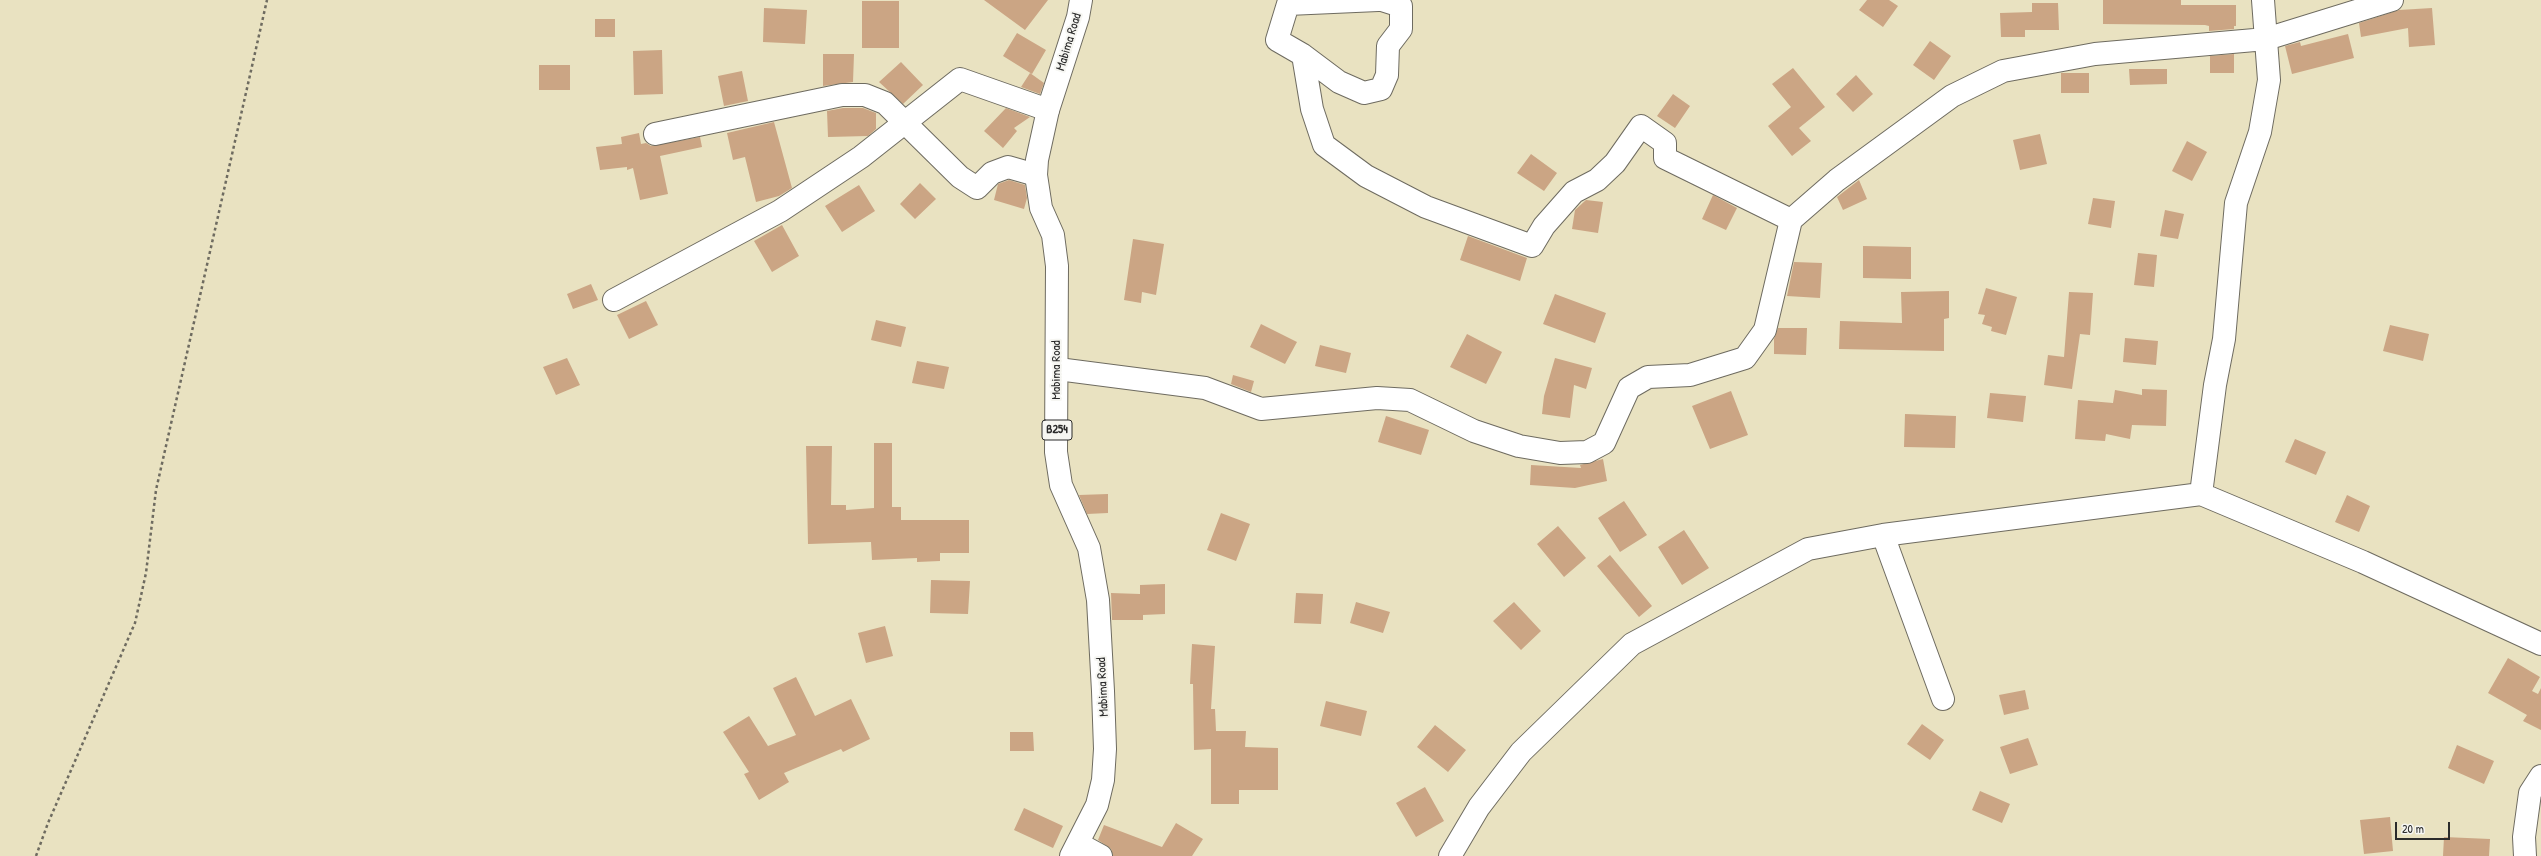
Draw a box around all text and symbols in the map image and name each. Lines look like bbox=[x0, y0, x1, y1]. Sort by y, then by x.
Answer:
street label: Mabima Road bbox=[1053, 11, 1085, 73]
street label: Mabima Road bbox=[1049, 340, 1065, 400]
road number: B254 bbox=[1042, 420, 1072, 440]
street label: Mabima Road bbox=[1094, 657, 1112, 717]
scale bar bbox=[2397, 814, 2452, 840]
text: 20 m bbox=[2402, 820, 2424, 837]

